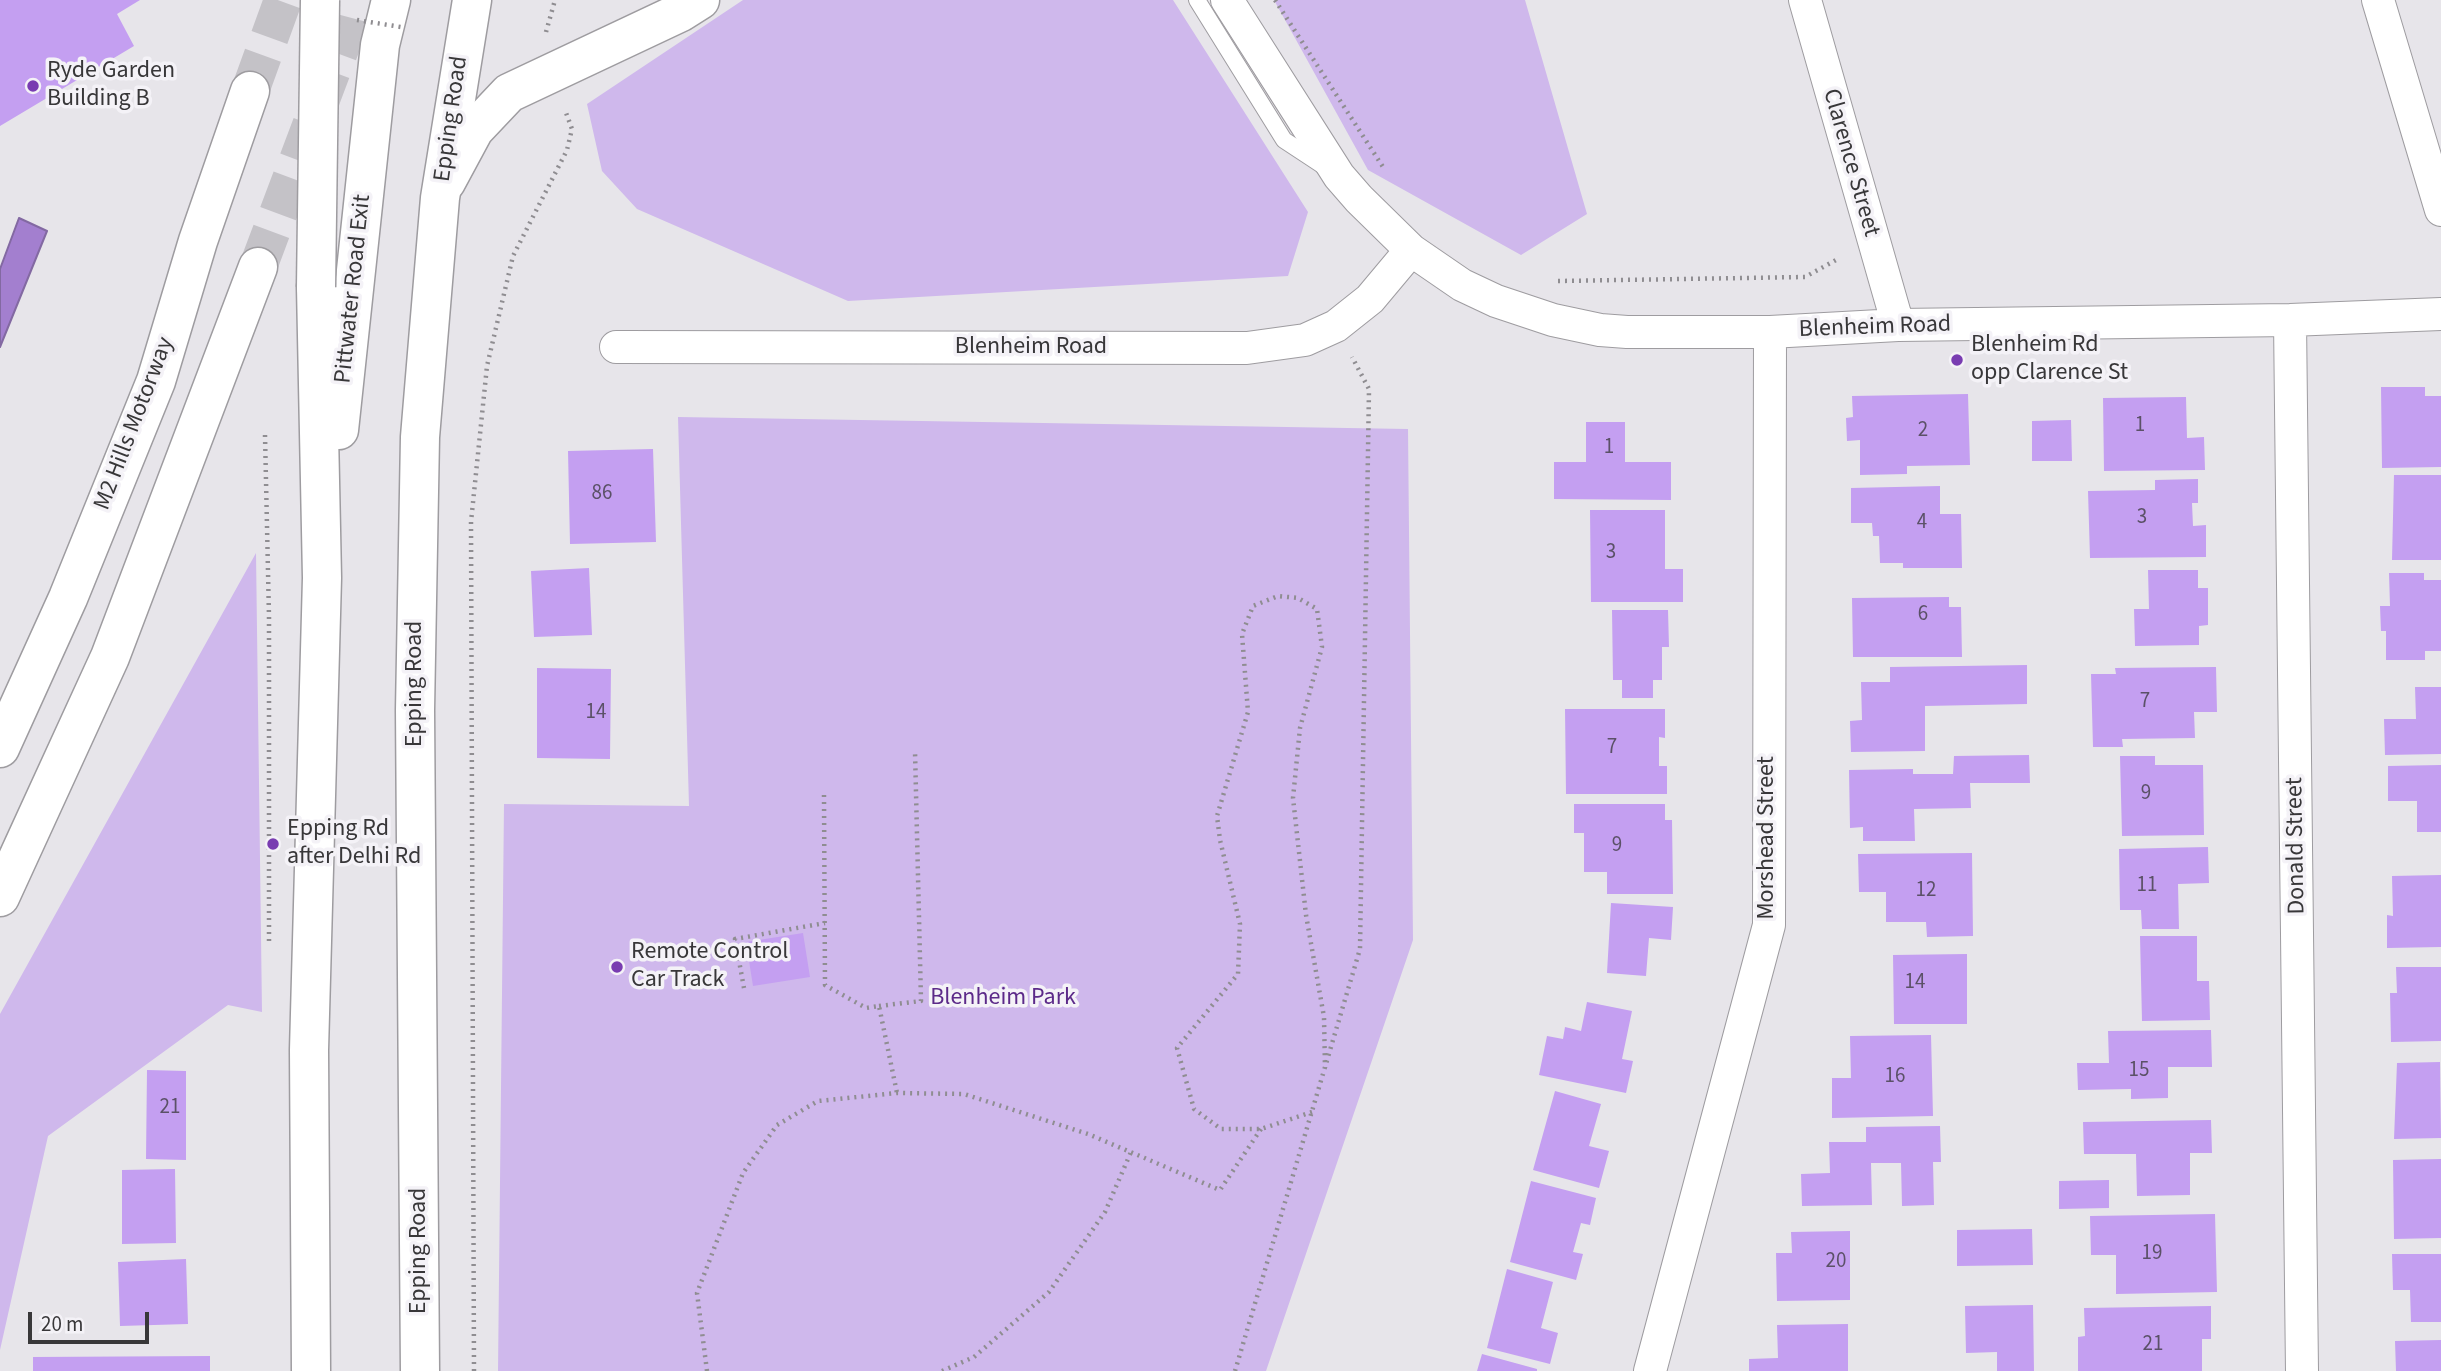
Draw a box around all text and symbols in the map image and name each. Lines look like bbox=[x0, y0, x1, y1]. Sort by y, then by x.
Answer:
street label: Epping Road bbox=[429, 54, 475, 184]
place label: Ryde Garden Building B bbox=[47, 58, 175, 114]
marker: Ryde Garden Building B bbox=[25, 78, 41, 94]
street label: Clarence Street bbox=[1815, 86, 1885, 240]
street label: Pittwater Road Exit bbox=[330, 193, 378, 385]
street label: Blenheim Road bbox=[1798, 311, 1952, 345]
place label: Blenheim Rd opp Clarence St bbox=[1971, 332, 2128, 388]
street label: M2 Hills Motorway bbox=[89, 334, 181, 514]
street label: Blenheim Road bbox=[955, 334, 1107, 362]
marker: Blenheim Rd opp Clarence St bbox=[1949, 352, 1965, 368]
house number: 1 bbox=[2135, 413, 2145, 439]
house number: 2 bbox=[1918, 418, 1928, 444]
house number: 1 bbox=[1604, 435, 1614, 461]
house number: 86 bbox=[592, 481, 612, 507]
house number: 3 bbox=[2137, 505, 2147, 531]
house number: 4 bbox=[1917, 510, 1927, 536]
house number: 3 bbox=[1606, 540, 1616, 566]
house number: 6 bbox=[1918, 602, 1928, 628]
street label: Epping Road bbox=[402, 621, 430, 747]
house number: 7 bbox=[2140, 689, 2150, 715]
house number: 14 bbox=[586, 700, 606, 726]
house number: 7 bbox=[1607, 735, 1617, 761]
street label: Morshead Street bbox=[1754, 756, 1782, 920]
street label: Donald Street bbox=[2281, 777, 2313, 915]
house number: 9 bbox=[2141, 781, 2151, 807]
place label: Epping Rd after Delhi Rd bbox=[287, 816, 421, 872]
house number: 9 bbox=[1612, 833, 1622, 859]
marker: Epping Rd after Delhi Rd bbox=[265, 836, 281, 852]
house number: 11 bbox=[2137, 873, 2157, 899]
house number: 12 bbox=[1916, 878, 1936, 904]
place label: Remote Control Car Track bbox=[631, 939, 788, 995]
marker: Remote Control Car Track bbox=[609, 959, 625, 975]
house number: 14 bbox=[1905, 970, 1925, 996]
park label: Blenheim Park bbox=[930, 985, 1076, 1013]
house number: 15 bbox=[2129, 1058, 2149, 1084]
house number: 16 bbox=[1885, 1064, 1905, 1090]
house number: 21 bbox=[160, 1095, 180, 1121]
street label: Epping Road bbox=[406, 1188, 434, 1314]
house number: 19 bbox=[2142, 1241, 2162, 1267]
house number: 20 bbox=[1826, 1249, 1846, 1275]
scale bar bbox=[32, 1298, 152, 1342]
text: 20 m bbox=[41, 1309, 83, 1339]
house number: 21 bbox=[2143, 1332, 2163, 1358]

